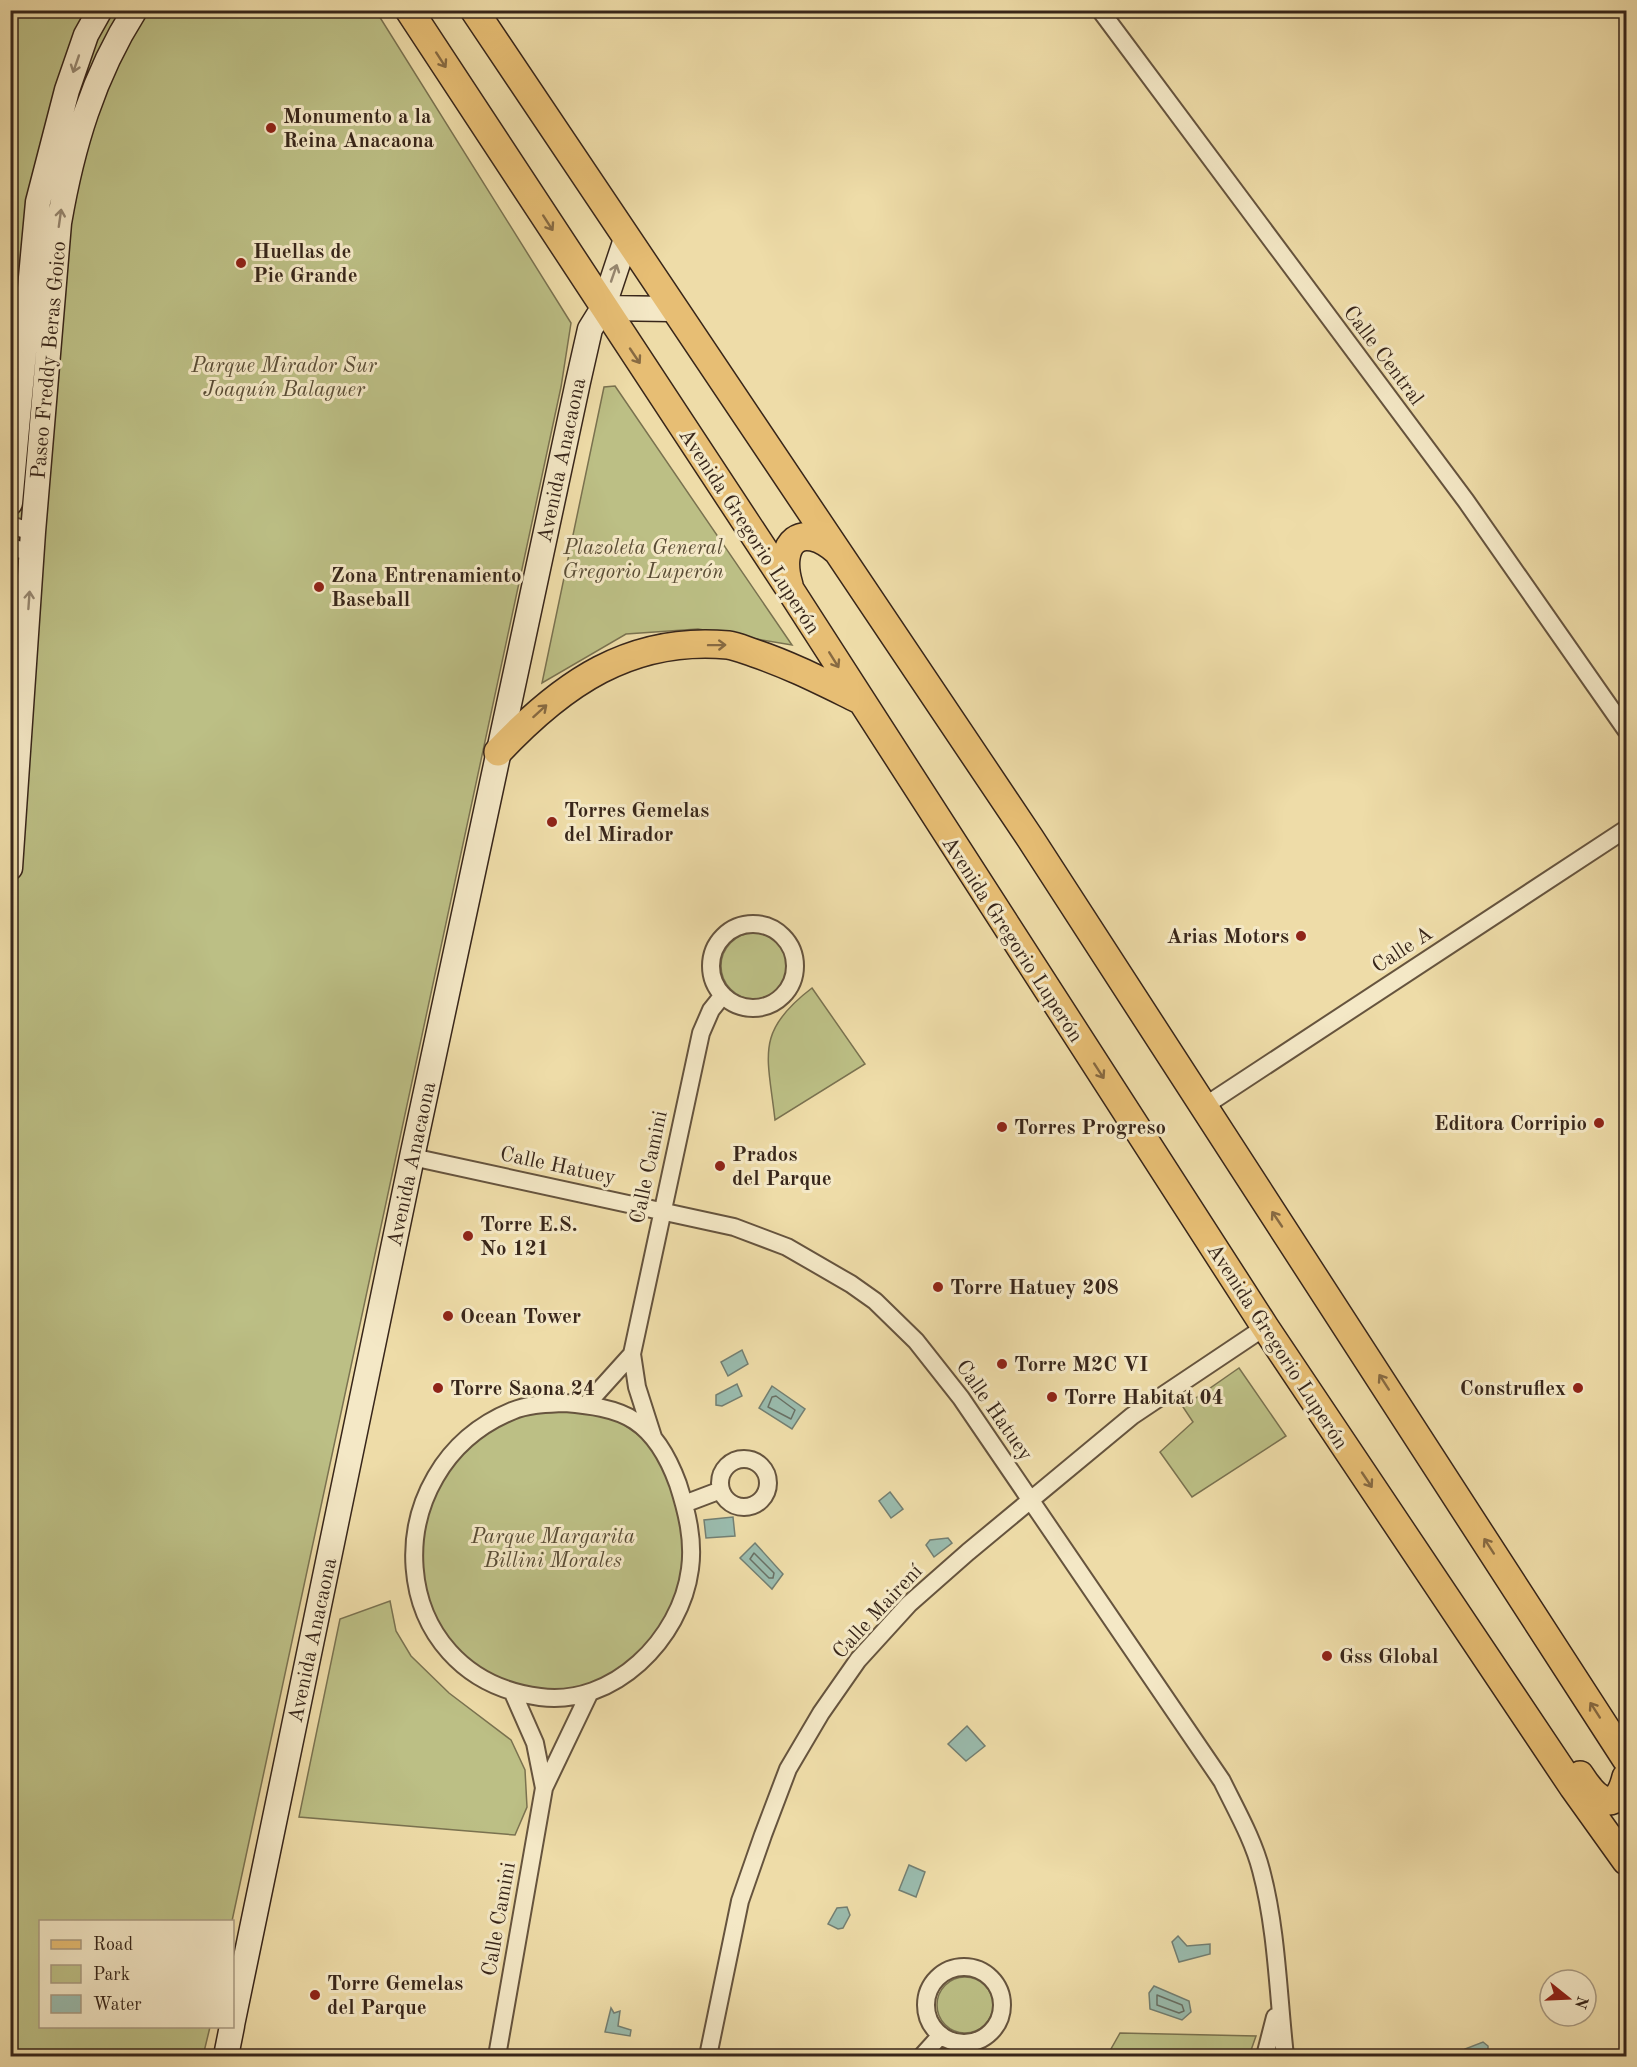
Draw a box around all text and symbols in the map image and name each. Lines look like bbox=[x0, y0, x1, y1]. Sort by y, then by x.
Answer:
one-way arrow bbox=[435, 51, 448, 68]
one-way arrow bbox=[70, 54, 81, 73]
place label: Monumento a la Reina Anacaona bbox=[283, 107, 435, 152]
marker: Monumento a la Reina Anacaona bbox=[264, 121, 278, 135]
one-way arrow bbox=[55, 208, 66, 228]
one-way arrow bbox=[542, 214, 554, 231]
street label: Paseo Freddy Beras Goico bbox=[29, 240, 70, 480]
place label: Huellas de Pie Grande bbox=[253, 242, 358, 287]
marker: Huellas de Pie Grande bbox=[234, 256, 248, 270]
one-way arrow bbox=[610, 264, 621, 283]
street label: Calle Central bbox=[1339, 302, 1427, 410]
one-way arrow bbox=[629, 348, 641, 364]
park label: Parque Mirador Sur Joaquín Balaguer bbox=[190, 356, 378, 401]
street label: Avenida Anacaona bbox=[535, 376, 590, 545]
street label: Avenida Gregorio Luperón bbox=[674, 425, 823, 638]
park label: Plazoleta General Gregorio Luperón bbox=[562, 538, 724, 583]
place label: Zona Entrenamiento Baseball bbox=[331, 566, 522, 611]
marker: Zona Entrenamiento Baseball bbox=[312, 580, 326, 594]
one-way arrow bbox=[24, 591, 35, 611]
one-way arrow bbox=[707, 639, 727, 651]
one-way arrow bbox=[828, 651, 840, 668]
one-way arrow bbox=[532, 704, 547, 718]
place label: Torres Gemelas del Mirador bbox=[564, 801, 709, 846]
marker: Torres Gemelas del Mirador bbox=[545, 815, 559, 829]
street label: Avenida Gregorio Luperón bbox=[937, 833, 1086, 1046]
street label: Calle A bbox=[1369, 923, 1437, 977]
place label: Arias Motors bbox=[1167, 927, 1289, 948]
marker: Arias Motors bbox=[1294, 929, 1308, 943]
one-way arrow bbox=[1093, 1062, 1105, 1079]
street label: Avenida Anacaona bbox=[385, 1080, 440, 1249]
street label: Calle Camini bbox=[627, 1109, 672, 1226]
place label: Editora Corripio bbox=[1434, 1114, 1587, 1135]
marker: Editora Corripio bbox=[1592, 1116, 1606, 1130]
place label: Torres Progreso bbox=[1014, 1118, 1166, 1139]
marker: Torres Progreso bbox=[995, 1120, 1009, 1134]
street label: Calle Hatuey bbox=[498, 1144, 617, 1189]
place label: Prados del Parque bbox=[732, 1145, 832, 1190]
marker: Prados del Parque bbox=[713, 1159, 727, 1173]
one-way arrow bbox=[1271, 1211, 1283, 1227]
place label: Torre E.S. No 121 bbox=[480, 1215, 578, 1260]
marker: Torre E.S. No 121 bbox=[461, 1229, 475, 1243]
street label: Avenida Gregorio Luperón bbox=[1202, 1240, 1351, 1453]
place label: Torre Hatuey 208 bbox=[950, 1278, 1119, 1299]
marker: Torre Hatuey 208 bbox=[931, 1280, 945, 1294]
place label: Ocean Tower bbox=[460, 1307, 581, 1328]
marker: Ocean Tower bbox=[441, 1309, 455, 1323]
place label: Torre M2C VI bbox=[1014, 1355, 1148, 1376]
street label: Calle Hatuey bbox=[951, 1357, 1036, 1465]
marker: Torre M2C VI bbox=[995, 1357, 1009, 1371]
one-way arrow bbox=[1377, 1373, 1390, 1390]
place label: Torre Saona 24 bbox=[450, 1379, 595, 1400]
place label: Construflex bbox=[1460, 1379, 1566, 1400]
marker: Torre Saona 24 bbox=[431, 1381, 445, 1395]
marker: Construflex bbox=[1571, 1381, 1585, 1395]
place label: Torre Habitat 04 bbox=[1064, 1388, 1224, 1409]
marker: Torre Habitat 04 bbox=[1045, 1390, 1059, 1404]
one-way arrow bbox=[1361, 1471, 1373, 1488]
park label: Parque Margarita Billini Morales bbox=[470, 1527, 635, 1572]
one-way arrow bbox=[1483, 1537, 1496, 1554]
street label: Avenida Anacaona bbox=[286, 1556, 341, 1725]
street label: Calle Mairení bbox=[829, 1561, 927, 1663]
place label: Gss Global bbox=[1339, 1647, 1438, 1668]
marker: Gss Global bbox=[1320, 1649, 1334, 1663]
one-way arrow bbox=[1589, 1702, 1601, 1718]
street label: Calle Camini bbox=[479, 1861, 520, 1978]
legend bbox=[39, 1920, 234, 2028]
text: Road bbox=[93, 1936, 133, 1954]
text: Park bbox=[93, 1966, 130, 1984]
north arrow bbox=[1538, 1968, 1598, 2028]
place label: Torre Gemelas del Parque bbox=[327, 1974, 463, 2019]
marker: Torre Gemelas del Parque bbox=[308, 1988, 322, 2002]
text: N bbox=[1571, 1994, 1590, 2011]
text: Water bbox=[93, 1996, 142, 2014]

